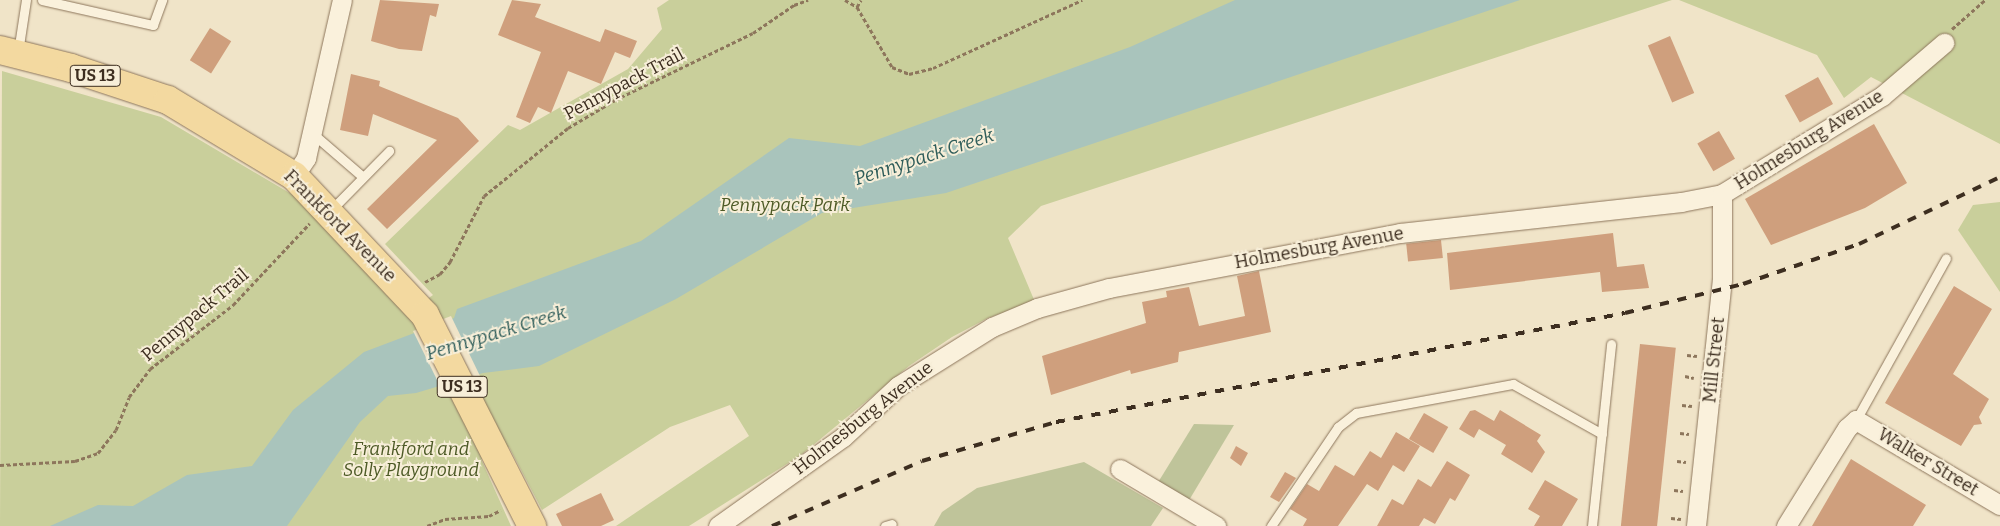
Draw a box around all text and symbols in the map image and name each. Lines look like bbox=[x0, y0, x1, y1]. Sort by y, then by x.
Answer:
street label: Pennypack Trail bbox=[560, 43, 688, 125]
road number: US 13 bbox=[69, 62, 121, 90]
street label: Holmesburg Avenue bbox=[1731, 85, 1887, 195]
water label: Pennypack Creek bbox=[851, 124, 997, 190]
street label: Frankford Avenue bbox=[279, 165, 401, 287]
park label: Pennypack Park bbox=[720, 194, 850, 216]
street label: Holmesburg Avenue bbox=[1233, 222, 1405, 274]
street label: Pennypack Trail bbox=[137, 264, 253, 366]
water label: Pennypack Creek bbox=[423, 301, 569, 365]
street label: Mill Street bbox=[1699, 316, 1729, 404]
street label: Holmesburg Avenue bbox=[789, 357, 937, 479]
road number: US 13 bbox=[436, 374, 488, 401]
street label: Walker Street bbox=[1874, 423, 1982, 501]
park label: Frankford and Solly Playground bbox=[343, 439, 479, 482]

